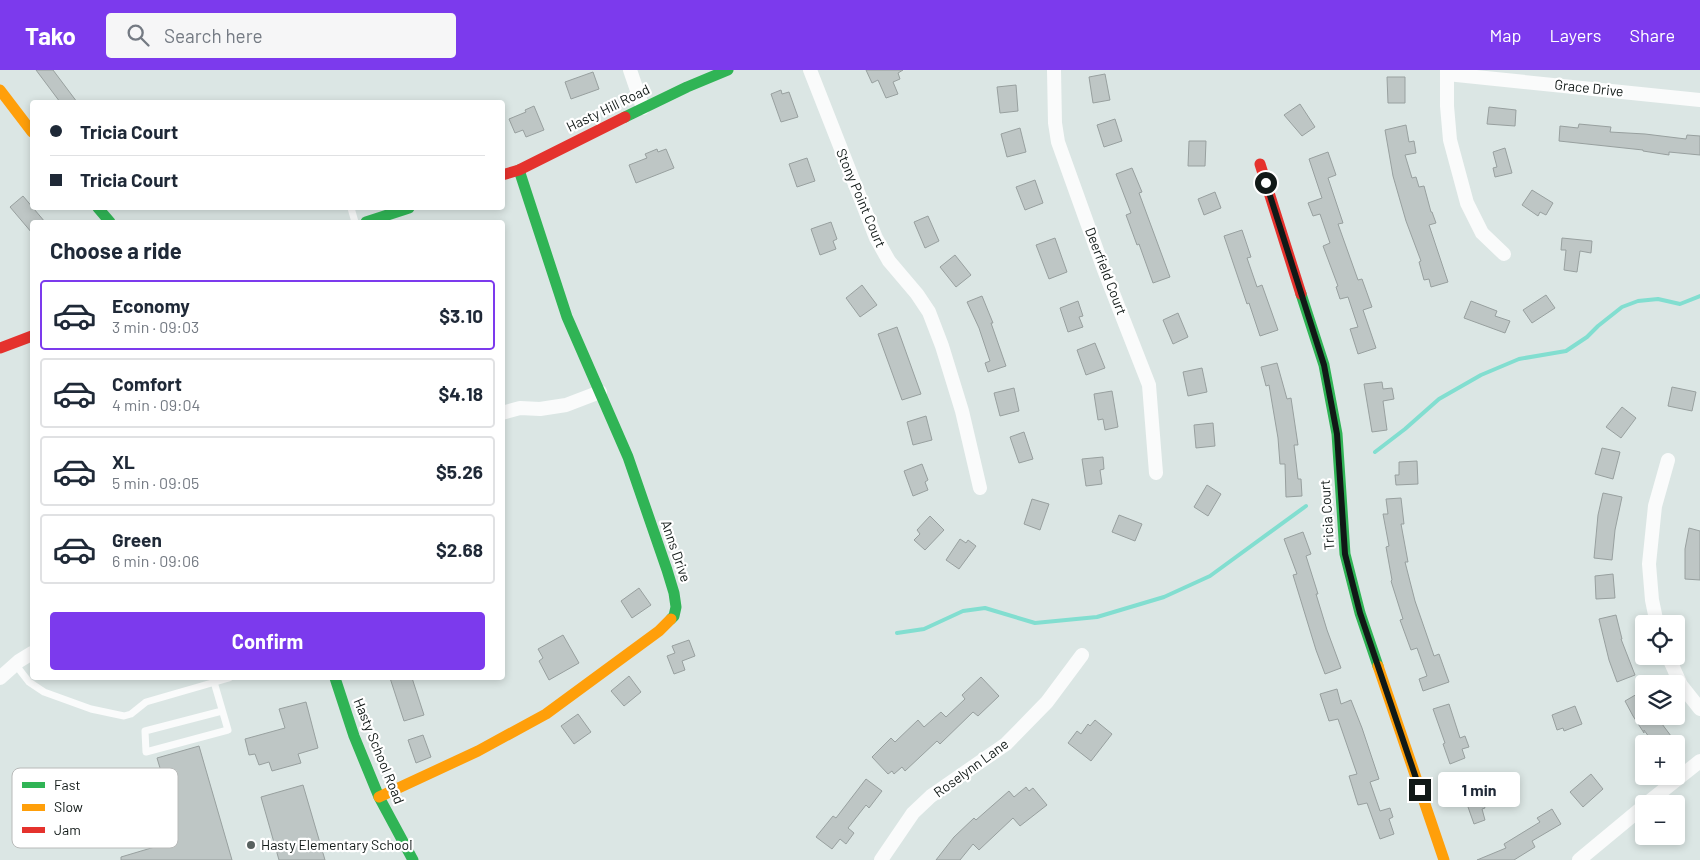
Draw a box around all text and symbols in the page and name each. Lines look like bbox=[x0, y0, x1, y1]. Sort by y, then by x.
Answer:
search box bbox=[106, 13, 456, 58]
text: Tako bbox=[25, 21, 76, 50]
icon: search bbox=[124, 21, 152, 49]
text: Search here bbox=[164, 24, 263, 47]
text: Map bbox=[1489, 24, 1521, 46]
text: Layers bbox=[1549, 24, 1602, 46]
text: Share bbox=[1630, 24, 1675, 46]
street label: Grace Drive bbox=[1554, 75, 1625, 100]
street label: Hasty Hill Road bbox=[563, 80, 652, 135]
text: Tricia Court bbox=[80, 120, 178, 143]
street label: Stony Point Court bbox=[833, 146, 890, 250]
text: Tricia Court bbox=[80, 168, 178, 191]
route start bbox=[1255, 172, 1277, 194]
street label: Deerfield Court bbox=[1082, 225, 1131, 317]
text: Choose a ride bbox=[50, 237, 182, 263]
icon: car bbox=[52, 293, 97, 338]
text: Economy bbox=[112, 294, 190, 317]
text: $3.10 bbox=[439, 304, 483, 327]
text: 3 min · 09:03 bbox=[112, 317, 199, 336]
icon: car bbox=[52, 371, 97, 416]
text: Comfort bbox=[112, 372, 182, 395]
text: $4.18 bbox=[439, 382, 483, 405]
text: 4 min · 09:04 bbox=[112, 395, 200, 414]
icon: car bbox=[52, 449, 97, 494]
text: XL bbox=[112, 450, 135, 473]
text: $5.26 bbox=[436, 460, 483, 483]
text: 5 min · 09:05 bbox=[112, 473, 199, 492]
street label: Tricia Court bbox=[1316, 479, 1337, 551]
street label: Anns Drive bbox=[658, 518, 695, 584]
icon: car bbox=[52, 527, 97, 572]
text: Green bbox=[112, 528, 162, 551]
text: $2.68 bbox=[436, 538, 483, 561]
text: 6 min · 09:06 bbox=[112, 551, 199, 570]
button: Confirm bbox=[50, 612, 485, 670]
map controls bbox=[1635, 615, 1685, 845]
button: locate bbox=[1635, 615, 1685, 665]
button: layers bbox=[1635, 675, 1685, 725]
street label: Hasty School Road bbox=[351, 695, 408, 806]
street label: Roselynn Lane bbox=[930, 735, 1011, 800]
button: + bbox=[1635, 735, 1685, 785]
legend bbox=[12, 768, 178, 848]
callout: 1 min bbox=[1438, 772, 1520, 808]
text: Fast bbox=[54, 776, 80, 793]
route end bbox=[1409, 779, 1431, 801]
text: 1 min bbox=[1461, 780, 1497, 799]
button: − bbox=[1635, 795, 1685, 845]
text: Slow bbox=[54, 798, 83, 815]
text: Jam bbox=[54, 821, 81, 838]
place label: Hasty Elementary School bbox=[261, 836, 412, 853]
marker: Hasty Elementary School bbox=[245, 839, 257, 851]

